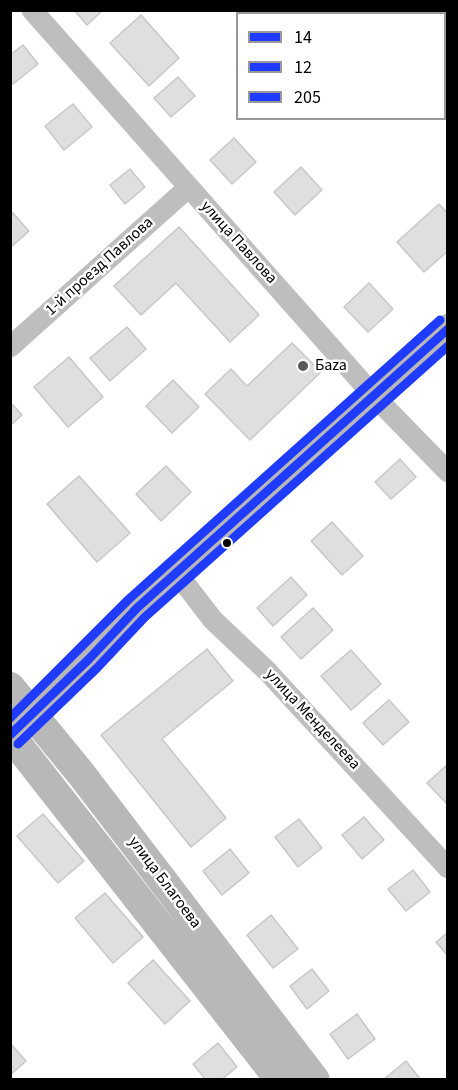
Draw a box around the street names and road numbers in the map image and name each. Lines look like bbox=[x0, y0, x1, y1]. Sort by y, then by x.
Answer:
street label: улица Павлова bbox=[196, 198, 280, 288]
street label: 1-й проезд Павлова bbox=[42, 214, 158, 320]
street label: улица Менделеева bbox=[260, 666, 364, 774]
street label: улица Благоева bbox=[123, 833, 205, 933]

